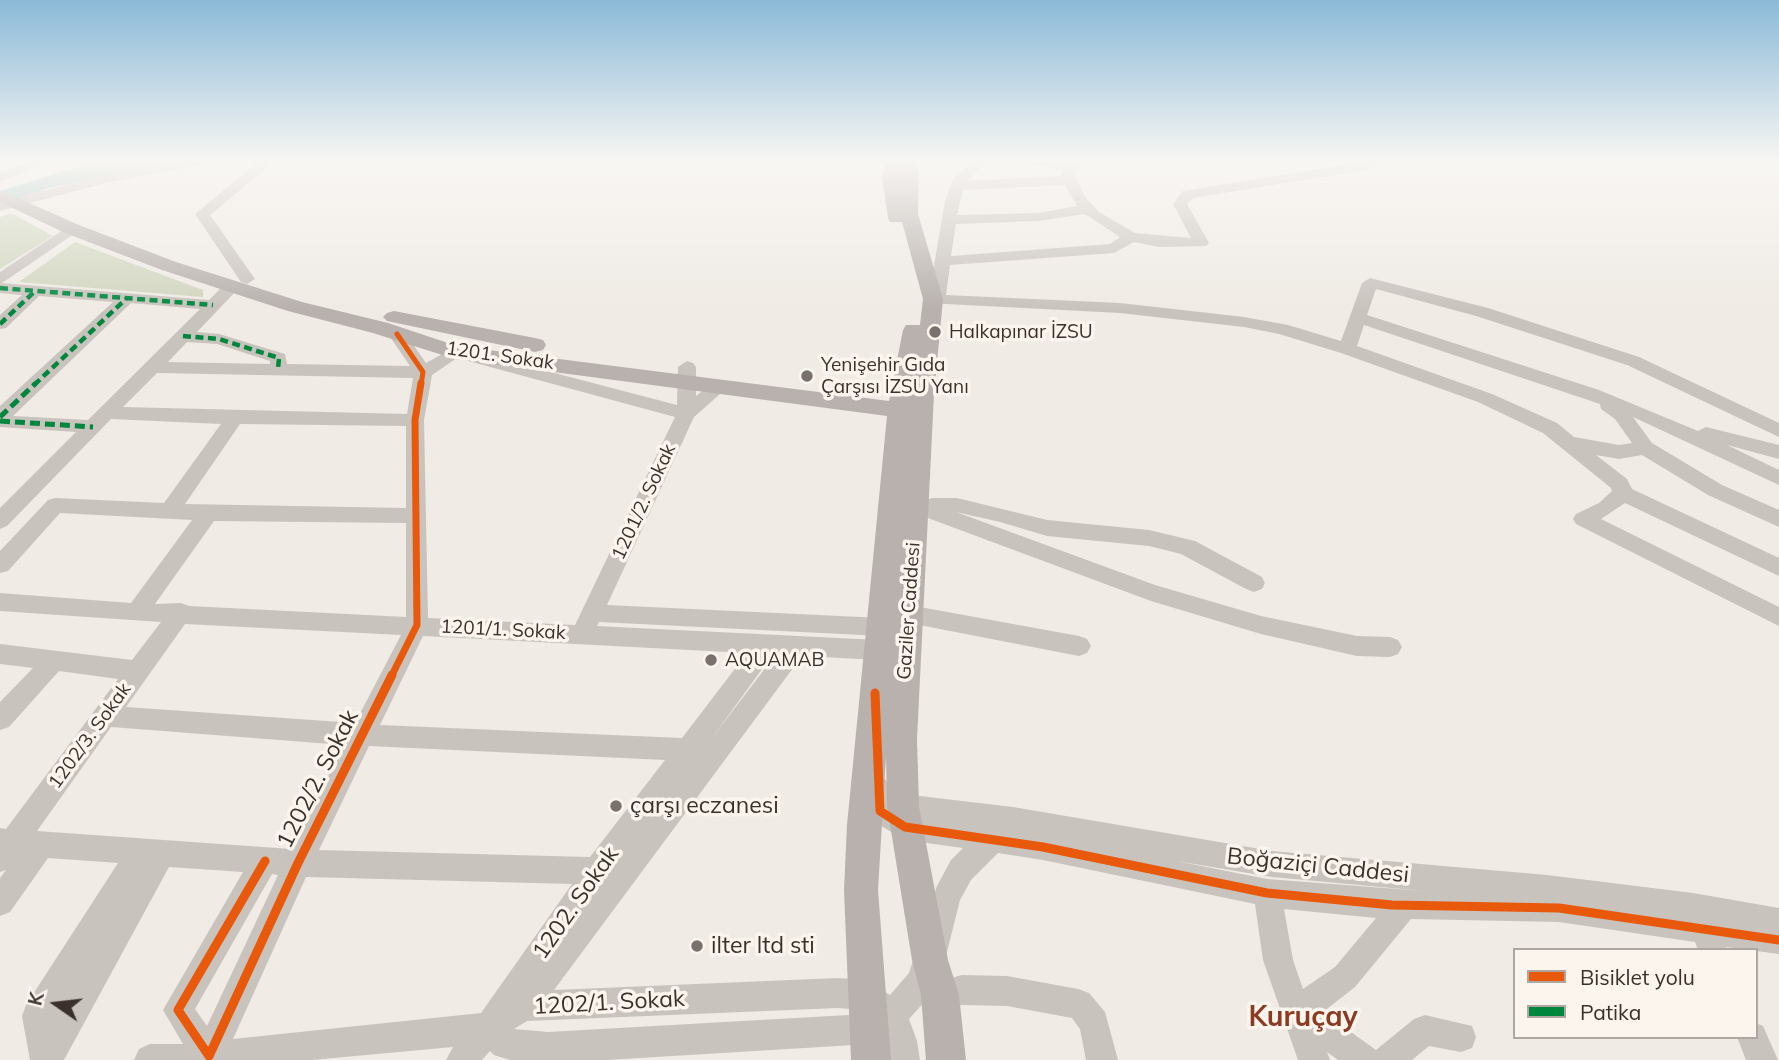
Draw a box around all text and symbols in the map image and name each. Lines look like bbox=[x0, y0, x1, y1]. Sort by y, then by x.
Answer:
place label: Halkapınar İZSU bbox=[949, 321, 1093, 343]
marker: Halkapınar İZSU bbox=[927, 324, 943, 340]
street label: 1201. Sokak bbox=[445, 337, 555, 375]
place label: Yenişehir Gıda Çarşısı İZSU Yanı bbox=[821, 354, 969, 398]
marker: Yenişehir Gıda Çarşısı İZSU Yanı bbox=[799, 368, 815, 384]
street label: 1201/2. Sokak bbox=[607, 440, 681, 564]
street label: Gaziler Caddesi bbox=[893, 542, 925, 680]
street label: 1201/1. Sokak bbox=[440, 615, 566, 645]
place label: AQUAMAB bbox=[725, 649, 824, 671]
marker: AQUAMAB bbox=[703, 652, 719, 668]
street label: 1202/3. Sokak bbox=[44, 679, 136, 793]
street label: 1202/2. Sokak bbox=[271, 705, 365, 853]
place label: çarşı eczanesi bbox=[630, 792, 779, 820]
marker: çarşı eczanesi bbox=[608, 798, 624, 814]
street label: 1202. Sokak bbox=[527, 841, 625, 965]
street label: Boğaziçi Caddesi bbox=[1226, 843, 1410, 889]
place label: ilter ltd sti bbox=[711, 932, 815, 960]
marker: ilter ltd sti bbox=[689, 938, 705, 954]
legend bbox=[1513, 948, 1758, 1039]
text: Bisiklet yolu bbox=[1580, 964, 1695, 990]
north arrow bbox=[21, 969, 91, 1039]
street label: 1202/1. Sokak bbox=[533, 985, 685, 1021]
text: K bbox=[22, 990, 49, 1008]
text: Patika bbox=[1580, 999, 1641, 1025]
district label: Kuruçay bbox=[1248, 1001, 1358, 1035]

